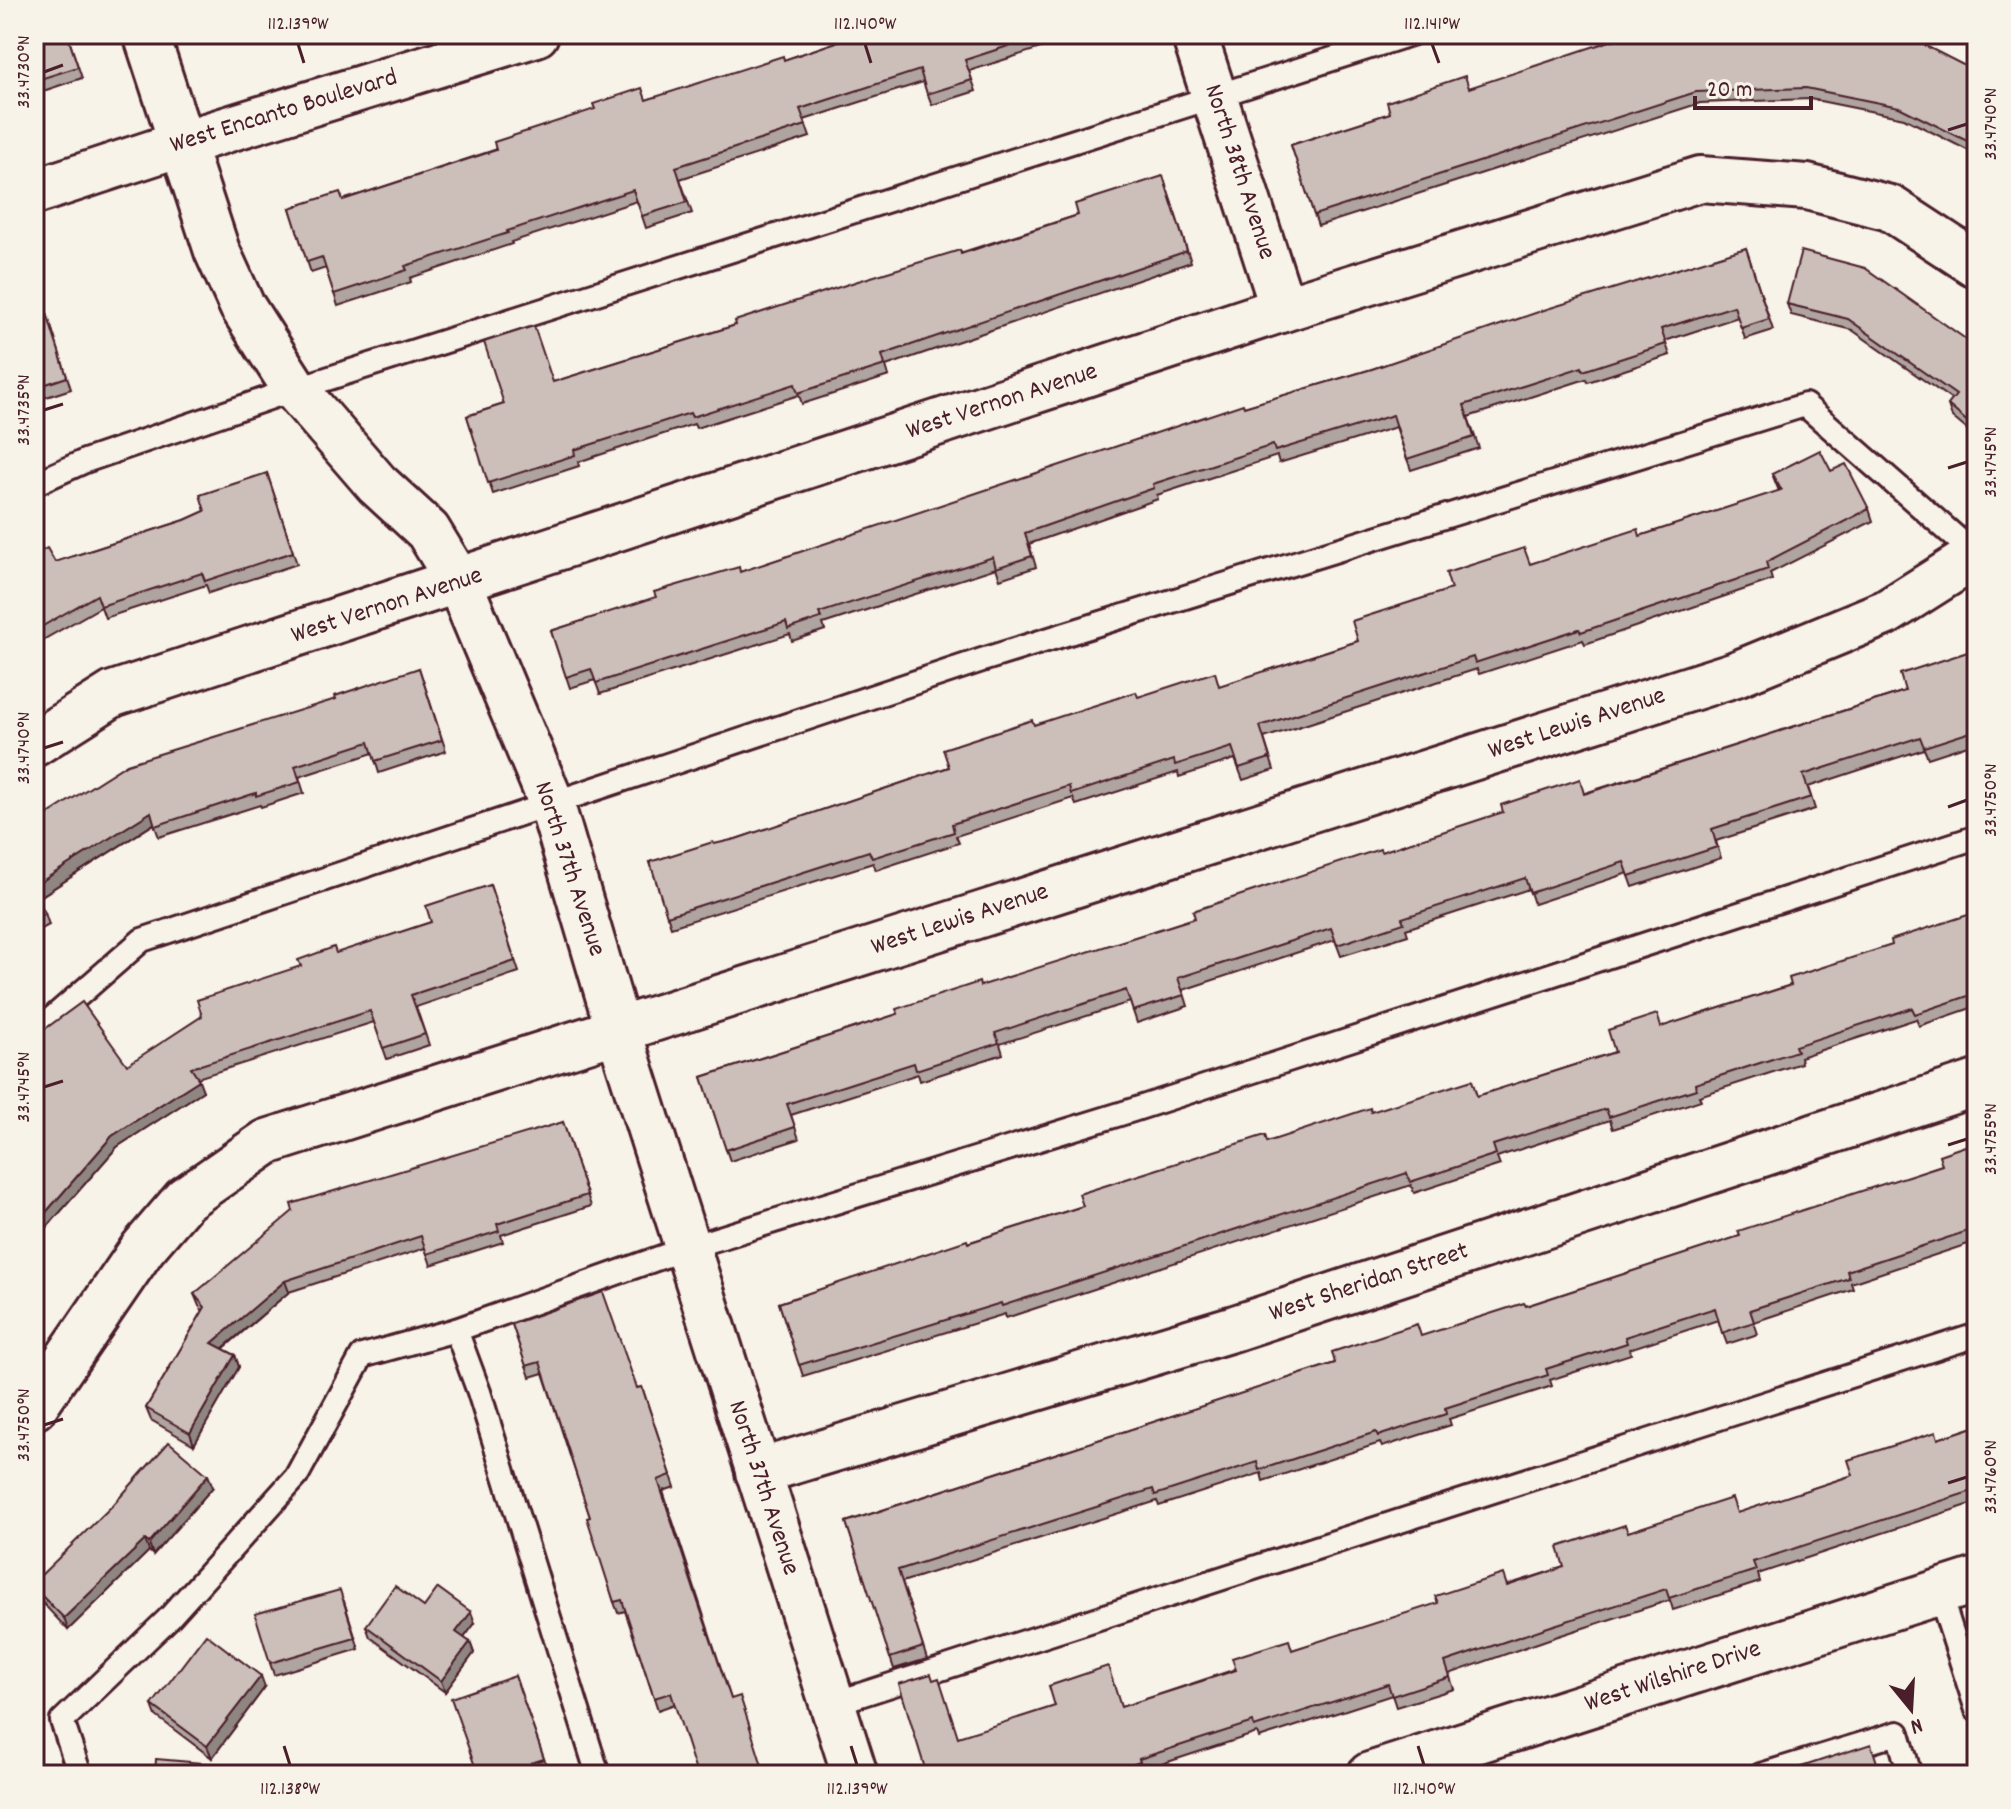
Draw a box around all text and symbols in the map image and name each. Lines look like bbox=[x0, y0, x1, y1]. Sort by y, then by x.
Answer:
text: 112.139°W bbox=[267, 11, 329, 39]
text: 112.140°W bbox=[834, 11, 897, 39]
text: 112.141°W bbox=[1404, 11, 1460, 39]
text: 33.4730°N bbox=[11, 35, 39, 109]
street label: West Encanto Boulevard bbox=[166, 60, 402, 164]
scale bar bbox=[1695, 60, 1811, 110]
text: 20 m bbox=[1707, 74, 1753, 108]
street label: North 38th Avenue bbox=[1193, 80, 1285, 264]
text: 33.4740°N bbox=[1978, 88, 2006, 160]
street label: West Vernon Avenue bbox=[902, 354, 1102, 450]
text: 33.4735°N bbox=[11, 374, 39, 446]
text: 33.4745°N bbox=[1978, 427, 2006, 497]
street label: West Vernon Avenue bbox=[287, 558, 487, 654]
street label: West Lewis Avenue bbox=[1484, 678, 1670, 770]
text: 33.4740°N bbox=[11, 712, 39, 784]
text: 33.4750°N bbox=[1978, 763, 2006, 837]
street label: North 37th Avenue bbox=[523, 777, 615, 961]
street label: West Lewis Avenue bbox=[867, 874, 1053, 966]
text: 33.4745°N bbox=[11, 1052, 39, 1122]
text: 33.4755°N bbox=[1978, 1103, 2006, 1175]
street label: West Sheridan Street bbox=[1265, 1233, 1474, 1333]
text: 33.4750°N bbox=[11, 1388, 39, 1462]
street label: North 37th Avenue bbox=[717, 1396, 809, 1580]
text: 33.4760°N bbox=[1978, 1440, 2006, 1514]
street label: West Wilshire Drive bbox=[1580, 1631, 1766, 1723]
north arrow bbox=[1871, 1669, 1951, 1749]
text: N bbox=[1906, 1708, 1926, 1741]
text: 112.138°W bbox=[260, 1776, 321, 1804]
text: 112.139°W bbox=[826, 1776, 888, 1804]
text: 112.140°W bbox=[1393, 1776, 1456, 1804]

